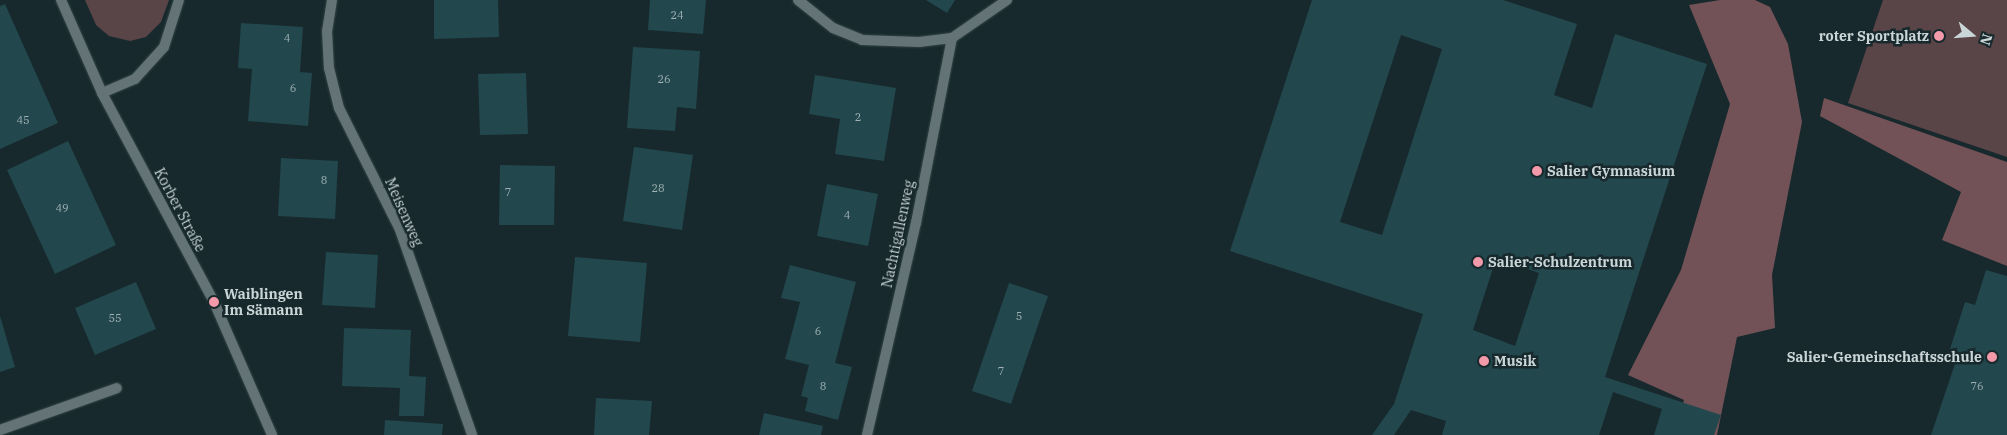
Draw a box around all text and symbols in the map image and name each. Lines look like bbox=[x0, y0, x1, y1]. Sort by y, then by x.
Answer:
house number: 24 bbox=[670, 8, 684, 22]
north arrow bbox=[1947, 10, 1997, 60]
place label: roter Sportplatz bbox=[1819, 28, 1929, 44]
marker: roter Sportplatz bbox=[1933, 30, 1945, 42]
house number: 4 bbox=[284, 31, 290, 45]
text: N bbox=[1976, 32, 1997, 48]
house number: 26 bbox=[657, 72, 671, 86]
house number: 6 bbox=[290, 81, 296, 95]
house number: 2 bbox=[855, 110, 861, 124]
house number: 45 bbox=[16, 113, 30, 127]
place label: Salier Gymnasium bbox=[1547, 163, 1675, 179]
street label: Korber Straße bbox=[151, 165, 209, 255]
marker: Salier Gymnasium bbox=[1531, 165, 1543, 177]
house number: 8 bbox=[321, 173, 327, 187]
street label: Meisenweg bbox=[381, 175, 427, 249]
street label: Nachtigallenweg bbox=[878, 179, 918, 289]
house number: 28 bbox=[651, 181, 665, 195]
house number: 7 bbox=[505, 185, 511, 199]
house number: 49 bbox=[55, 201, 69, 215]
house number: 4 bbox=[844, 208, 850, 222]
place label: Salier-Schulzentrum bbox=[1488, 254, 1632, 270]
marker: Salier-Schulzentrum bbox=[1472, 256, 1484, 268]
place label: Waiblingen Im Sämann bbox=[224, 286, 303, 318]
marker: Waiblingen Im Sämann bbox=[208, 296, 220, 308]
house number: 5 bbox=[1016, 309, 1022, 323]
house number: 55 bbox=[108, 311, 122, 325]
house number: 6 bbox=[815, 324, 821, 338]
place label: Salier-Gemeinschaftsschule bbox=[1787, 349, 1982, 365]
marker: Salier-Gemeinschaftsschule bbox=[1986, 351, 1998, 363]
place label: Musik bbox=[1494, 353, 1536, 369]
marker: Musik bbox=[1478, 355, 1490, 367]
house number: 7 bbox=[998, 364, 1004, 378]
house number: 8 bbox=[820, 379, 826, 393]
house number: 76 bbox=[1970, 379, 1984, 393]

